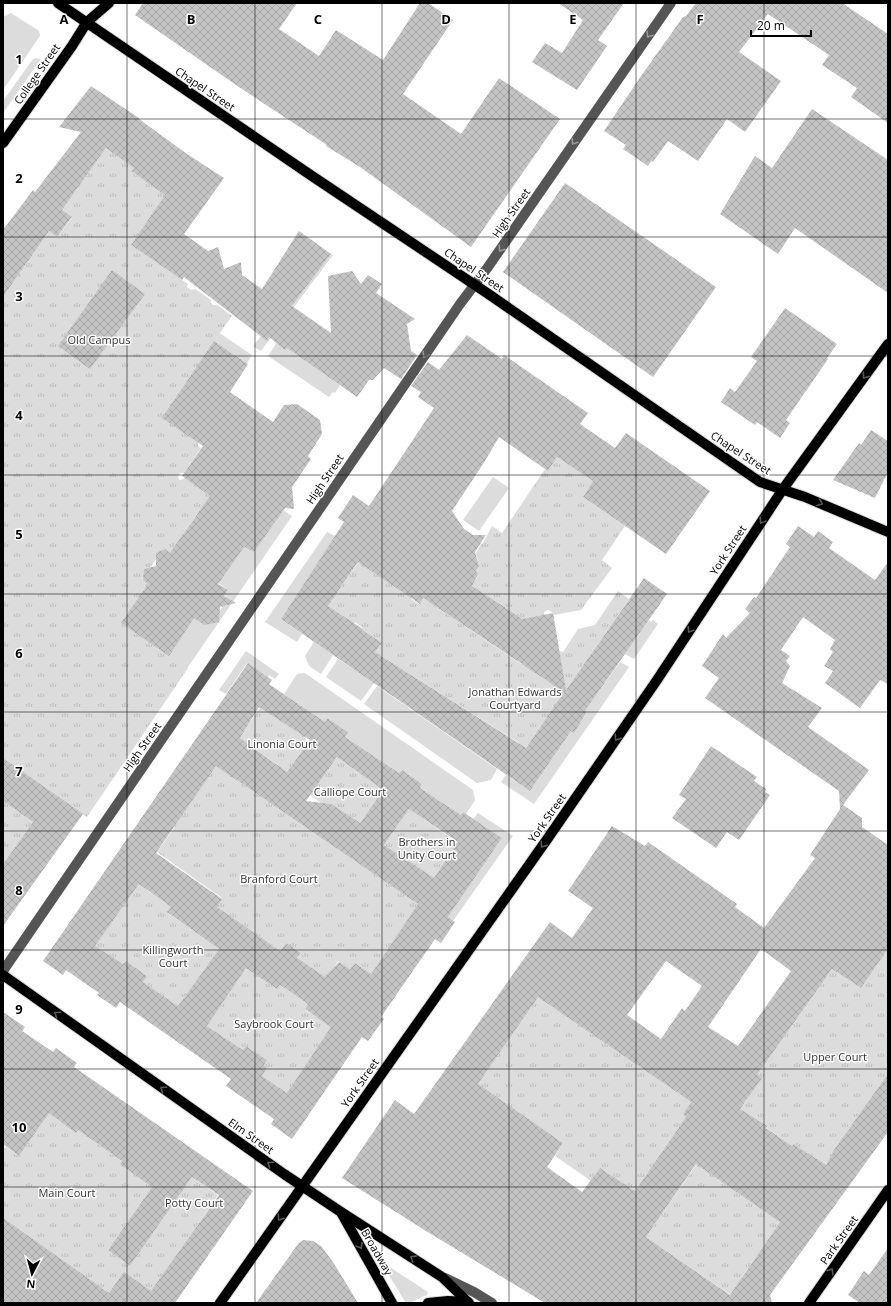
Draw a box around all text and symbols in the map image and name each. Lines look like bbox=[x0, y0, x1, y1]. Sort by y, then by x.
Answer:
text: A bbox=[60, 10, 69, 28]
text: B bbox=[187, 10, 196, 28]
text: C bbox=[314, 10, 322, 28]
text: D bbox=[441, 10, 451, 28]
text: E bbox=[569, 10, 577, 28]
text: F bbox=[696, 10, 704, 28]
scale bar bbox=[751, 12, 811, 38]
text: 20 m bbox=[757, 17, 785, 34]
one-way arrow bbox=[646, 31, 654, 38]
street label: College Street bbox=[10, 40, 63, 107]
text: 1 bbox=[15, 50, 23, 68]
street label: Chapel Street bbox=[172, 63, 238, 114]
one-way arrow bbox=[571, 138, 579, 145]
text: 2 bbox=[15, 169, 23, 187]
street label: High Street bbox=[488, 185, 533, 240]
street label: Chapel Street bbox=[441, 244, 507, 295]
one-way arrow bbox=[498, 245, 505, 252]
text: 3 bbox=[15, 287, 23, 305]
park label: Old Campus bbox=[68, 332, 130, 347]
one-way arrow bbox=[423, 350, 430, 357]
one-way arrow bbox=[863, 371, 870, 378]
text: 4 bbox=[15, 406, 23, 424]
street label: Chapel Street bbox=[708, 427, 774, 478]
street label: High Street bbox=[302, 451, 347, 507]
one-way arrow bbox=[816, 499, 823, 507]
one-way arrow bbox=[759, 517, 766, 524]
street label: York Street bbox=[706, 522, 749, 578]
text: 5 bbox=[15, 525, 23, 543]
one-way arrow bbox=[687, 626, 695, 633]
text: 6 bbox=[15, 644, 23, 662]
park label: Jonathan Edwards Courtyard bbox=[468, 684, 561, 712]
street label: High Street bbox=[119, 719, 164, 774]
one-way arrow bbox=[615, 733, 622, 740]
park label: Linonia Court bbox=[247, 736, 317, 751]
text: 7 bbox=[15, 762, 23, 780]
park label: Calliope Court bbox=[314, 784, 386, 799]
street label: York Street bbox=[524, 790, 569, 845]
park label: Brothers in Unity Court bbox=[398, 834, 456, 862]
one-way arrow bbox=[541, 840, 548, 847]
park label: Branford Court bbox=[240, 871, 318, 886]
text: 8 bbox=[15, 881, 23, 899]
park label: Killingworth Court bbox=[143, 942, 203, 970]
text: 9 bbox=[15, 1000, 23, 1018]
one-way arrow bbox=[55, 1012, 62, 1019]
park label: Saybrook Court bbox=[234, 1016, 314, 1031]
park label: Upper Court bbox=[803, 1049, 867, 1064]
street label: York Street bbox=[337, 1055, 382, 1110]
one-way arrow bbox=[161, 1087, 168, 1094]
street label: Elm Street bbox=[225, 1114, 277, 1157]
text: 10 bbox=[12, 1118, 26, 1136]
one-way arrow bbox=[267, 1162, 274, 1169]
park label: Main Court bbox=[38, 1185, 96, 1200]
park label: Potty Court bbox=[165, 1195, 223, 1210]
street label: Park Street bbox=[816, 1212, 861, 1267]
one-way arrow bbox=[277, 1214, 285, 1221]
street label: Broadway bbox=[358, 1226, 397, 1278]
one-way arrow bbox=[356, 1242, 363, 1249]
north arrow bbox=[12, 1254, 52, 1294]
one-way arrow bbox=[410, 1255, 417, 1263]
one-way arrow bbox=[826, 1268, 834, 1275]
text: N bbox=[26, 1277, 36, 1292]

